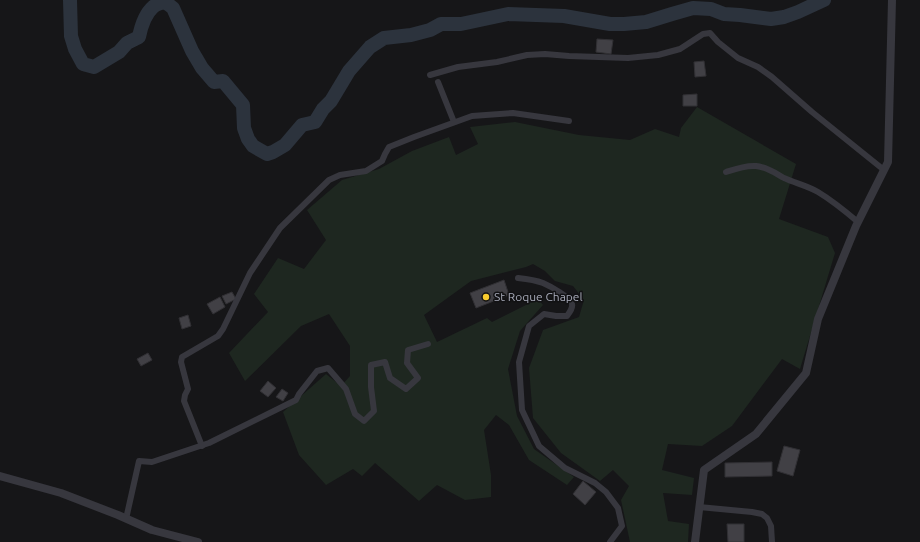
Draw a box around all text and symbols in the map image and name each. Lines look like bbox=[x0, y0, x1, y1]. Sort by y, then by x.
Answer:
place label: St Roque Chapel bbox=[494, 290, 583, 303]
marker: St Roque Chapel bbox=[481, 292, 491, 302]

